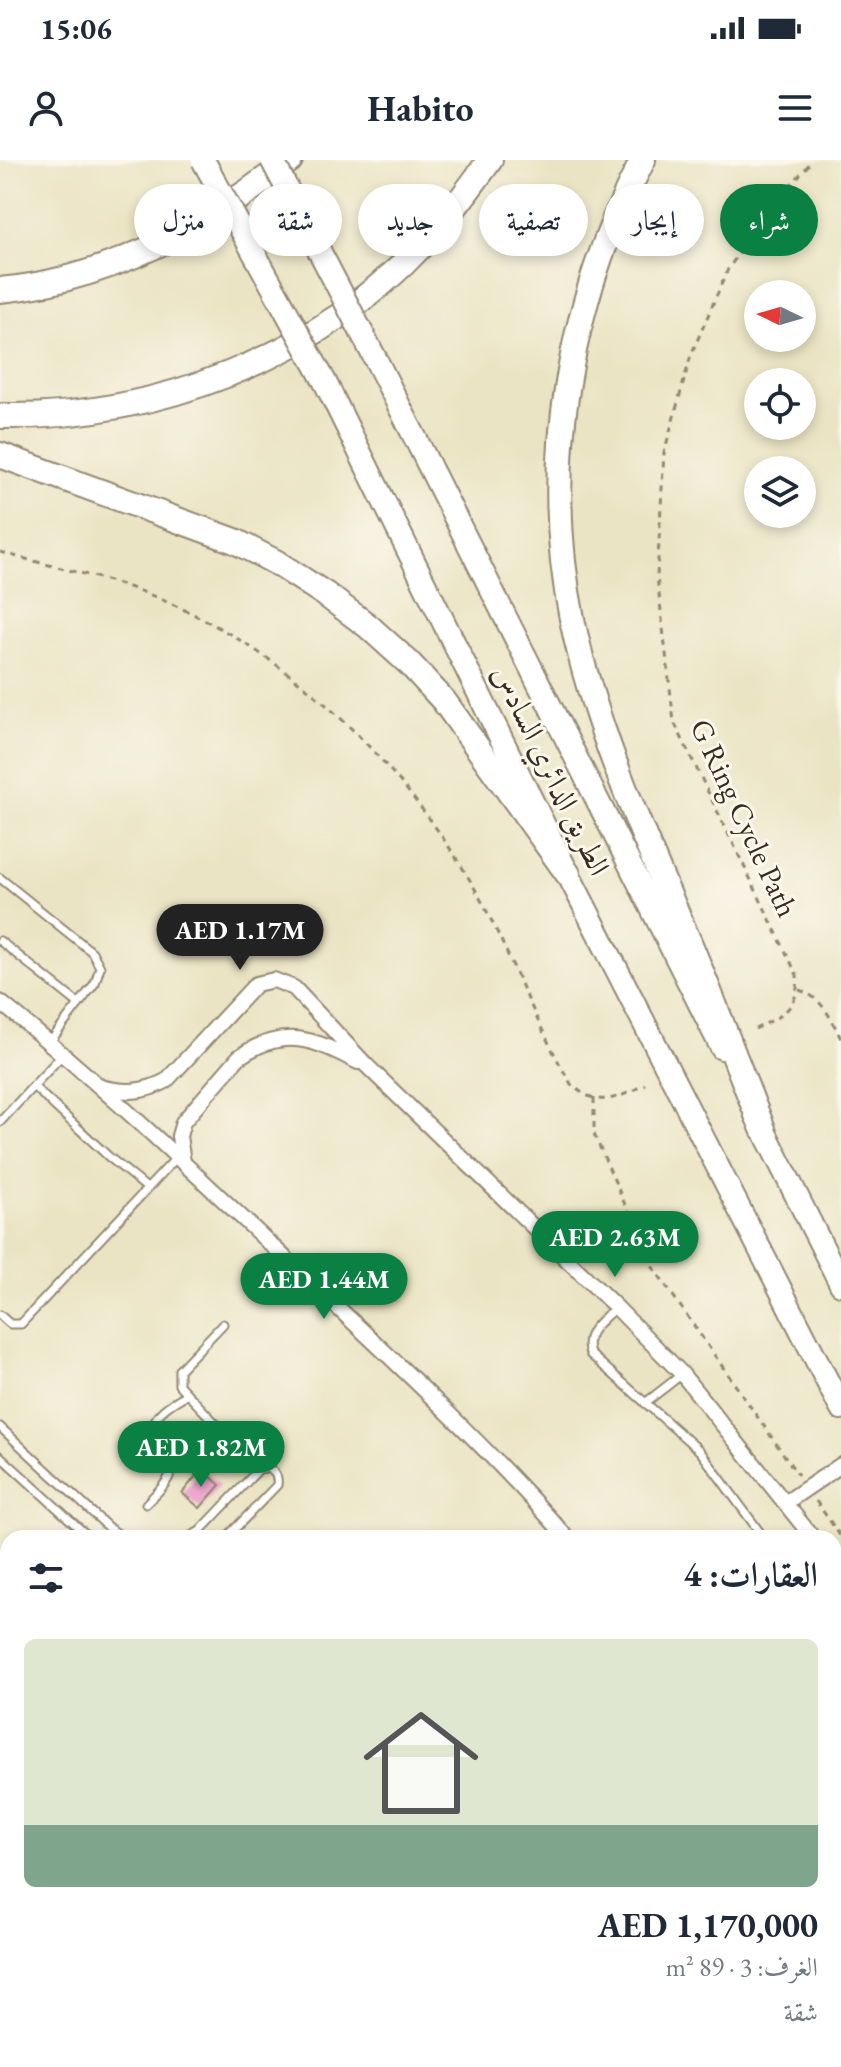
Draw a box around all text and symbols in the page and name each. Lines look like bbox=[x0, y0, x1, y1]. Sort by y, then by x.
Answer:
text: 15:06 bbox=[40, 9, 112, 48]
text: Habito bbox=[367, 85, 474, 132]
icon: person bbox=[24, 86, 68, 130]
icon: menu bbox=[773, 86, 817, 130]
chip: منزل bbox=[134, 184, 233, 256]
chip: شقة bbox=[249, 184, 342, 256]
chip: جديد bbox=[358, 184, 463, 256]
chip: تصفية bbox=[479, 184, 588, 256]
chip: إيجار bbox=[604, 184, 704, 256]
chip: شراء bbox=[720, 184, 818, 256]
north arrow bbox=[744, 280, 816, 352]
map controls bbox=[744, 280, 816, 528]
button: locate bbox=[744, 368, 816, 440]
button: layers bbox=[744, 456, 816, 528]
street label: الطريق الدائري السادس bbox=[479, 658, 619, 884]
street label: G Ring Cycle Path bbox=[682, 712, 807, 923]
pin: AED 1.17M bbox=[148, 904, 332, 972]
text: AED 1.17M bbox=[175, 913, 305, 947]
pin: AED 2.63M bbox=[523, 1211, 707, 1279]
text: AED 2.63M bbox=[550, 1220, 680, 1254]
pin: AED 1.44M bbox=[232, 1253, 416, 1321]
text: AED 1.44M bbox=[259, 1262, 389, 1296]
pin: AED 1.82M bbox=[109, 1421, 293, 1489]
text: AED 1.82M bbox=[136, 1430, 266, 1464]
text: العقارات: 4 bbox=[684, 1552, 818, 1596]
icon: filters bbox=[24, 1556, 68, 1600]
icon: home bbox=[349, 1691, 493, 1835]
text: AED 1,170,000 bbox=[598, 1903, 818, 1947]
text: الغرف: 3 · 89 m² bbox=[666, 1950, 818, 1984]
text: شقة bbox=[784, 1995, 818, 2029]

